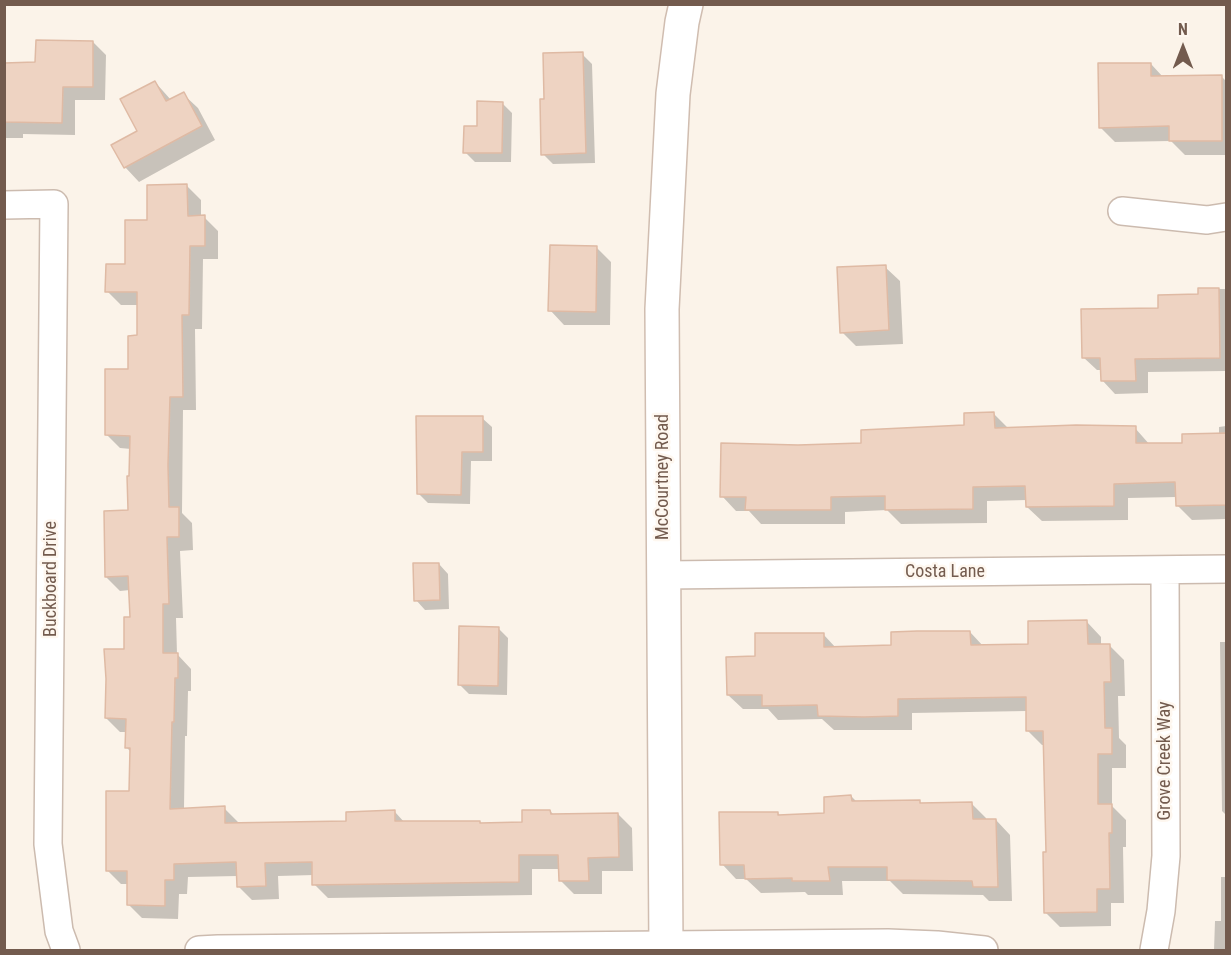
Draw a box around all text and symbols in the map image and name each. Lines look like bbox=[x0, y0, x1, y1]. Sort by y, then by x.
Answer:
north arrow bbox=[1153, 18, 1213, 78]
text: N bbox=[1178, 20, 1188, 39]
street label: McCourtney Road bbox=[652, 414, 674, 540]
street label: Buckboard Drive bbox=[40, 521, 62, 637]
street label: Costa Lane bbox=[905, 561, 985, 583]
street label: Grove Creek Way bbox=[1154, 701, 1176, 821]

